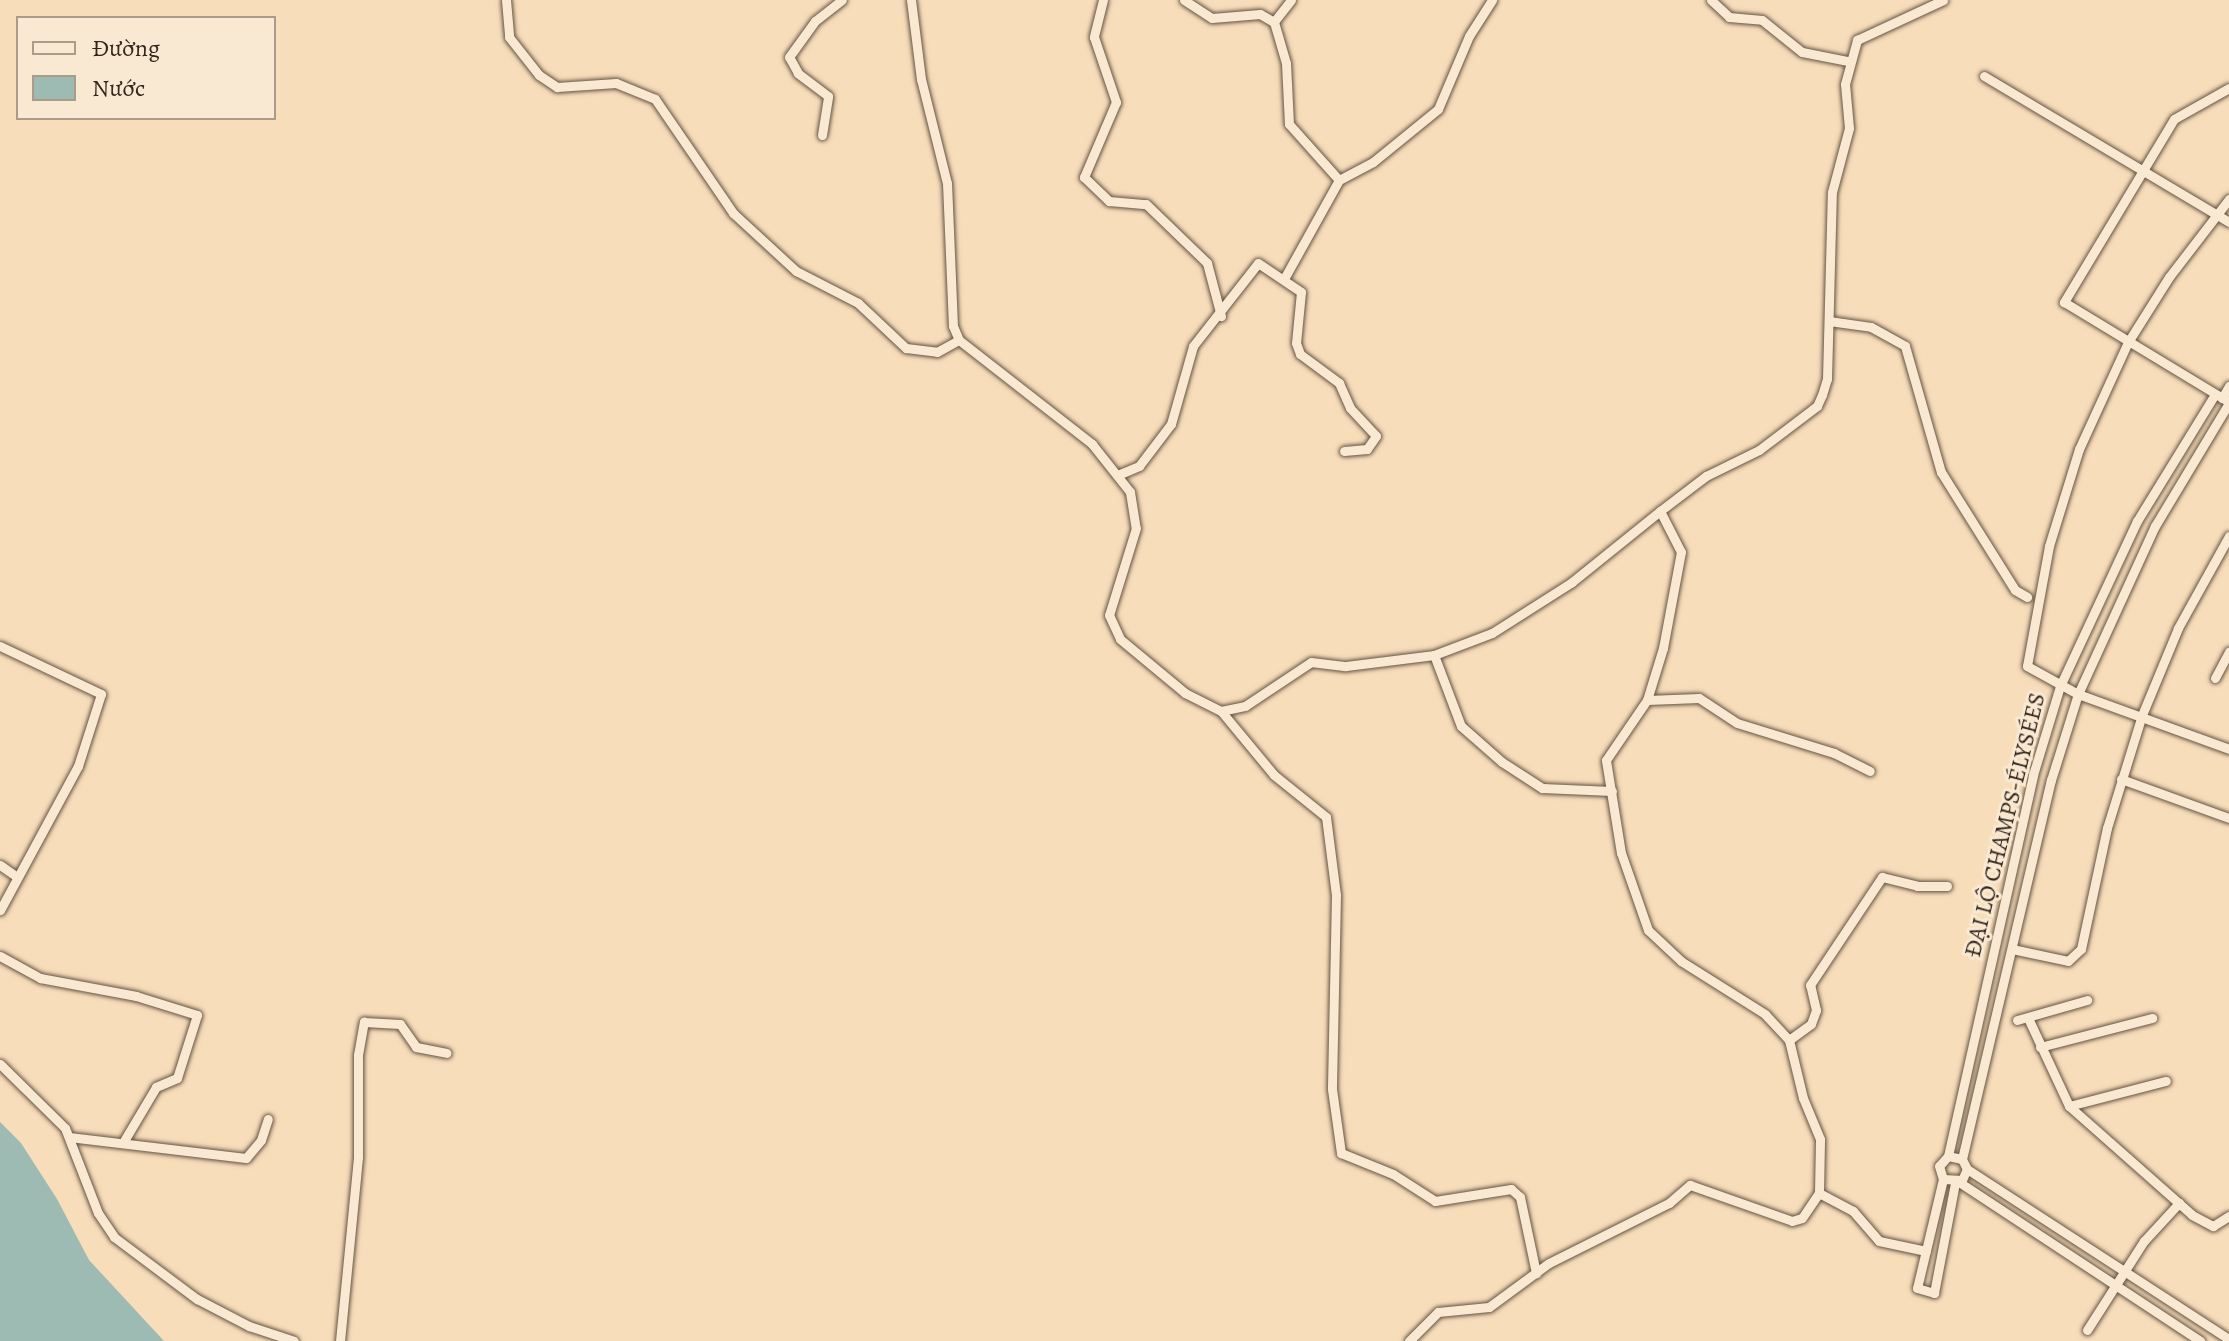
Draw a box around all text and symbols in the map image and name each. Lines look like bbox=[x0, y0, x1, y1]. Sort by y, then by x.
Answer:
legend bbox=[16, 16, 276, 120]
text: Đường bbox=[92, 32, 160, 64]
text: Nước bbox=[92, 72, 145, 104]
street label: ĐẠI LỘ CHAMPS-ÉLYSÉES bbox=[1958, 690, 2052, 960]

